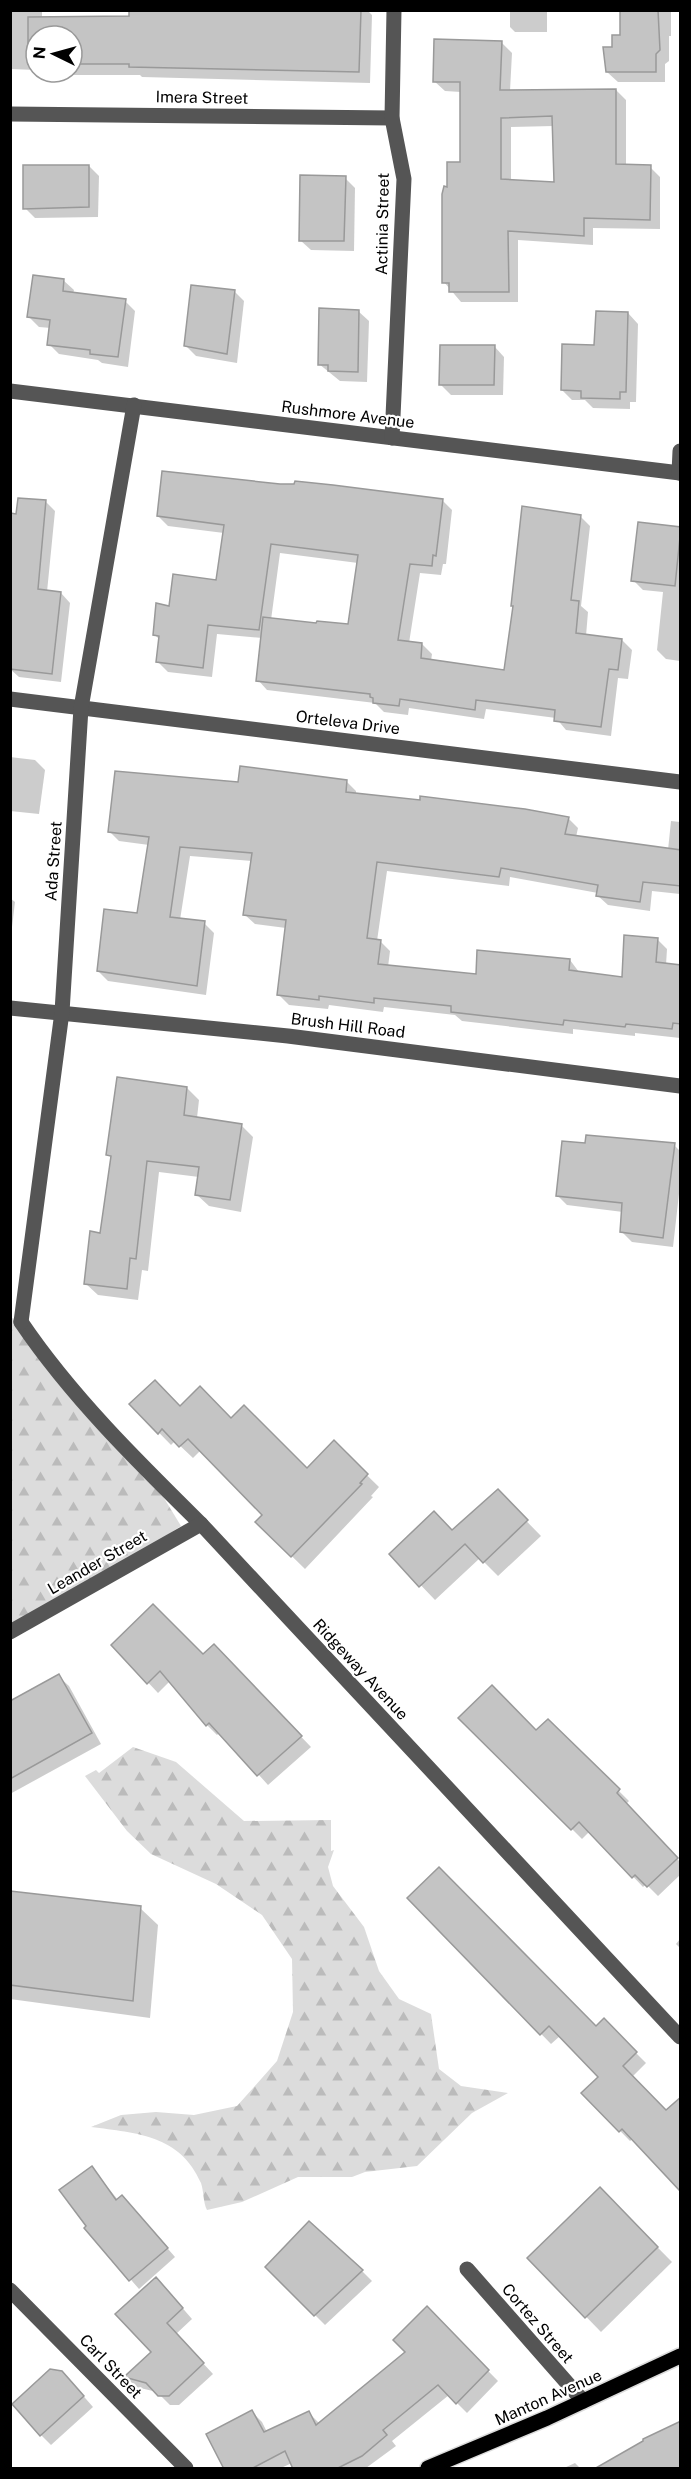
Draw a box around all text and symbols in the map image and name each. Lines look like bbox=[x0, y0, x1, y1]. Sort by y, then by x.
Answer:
north arrow bbox=[24, 24, 84, 84]
text: N bbox=[30, 46, 50, 60]
street label: Imera Street bbox=[155, 87, 249, 108]
street label: Actinia Street bbox=[372, 173, 393, 275]
street label: Rushmore Avenue bbox=[280, 397, 416, 432]
street label: Orteleva Drive bbox=[295, 707, 401, 738]
street label: Ada Street bbox=[41, 820, 66, 902]
street label: Brush Hill Road bbox=[290, 1009, 406, 1042]
street label: Leander Street bbox=[44, 1526, 150, 1599]
street label: Ridgeway Avenue bbox=[309, 1615, 412, 1724]
street label: Cortez Street bbox=[498, 2280, 577, 2367]
street label: Carl Street bbox=[76, 2330, 146, 2402]
street label: Manton Avenue bbox=[492, 2365, 605, 2430]

